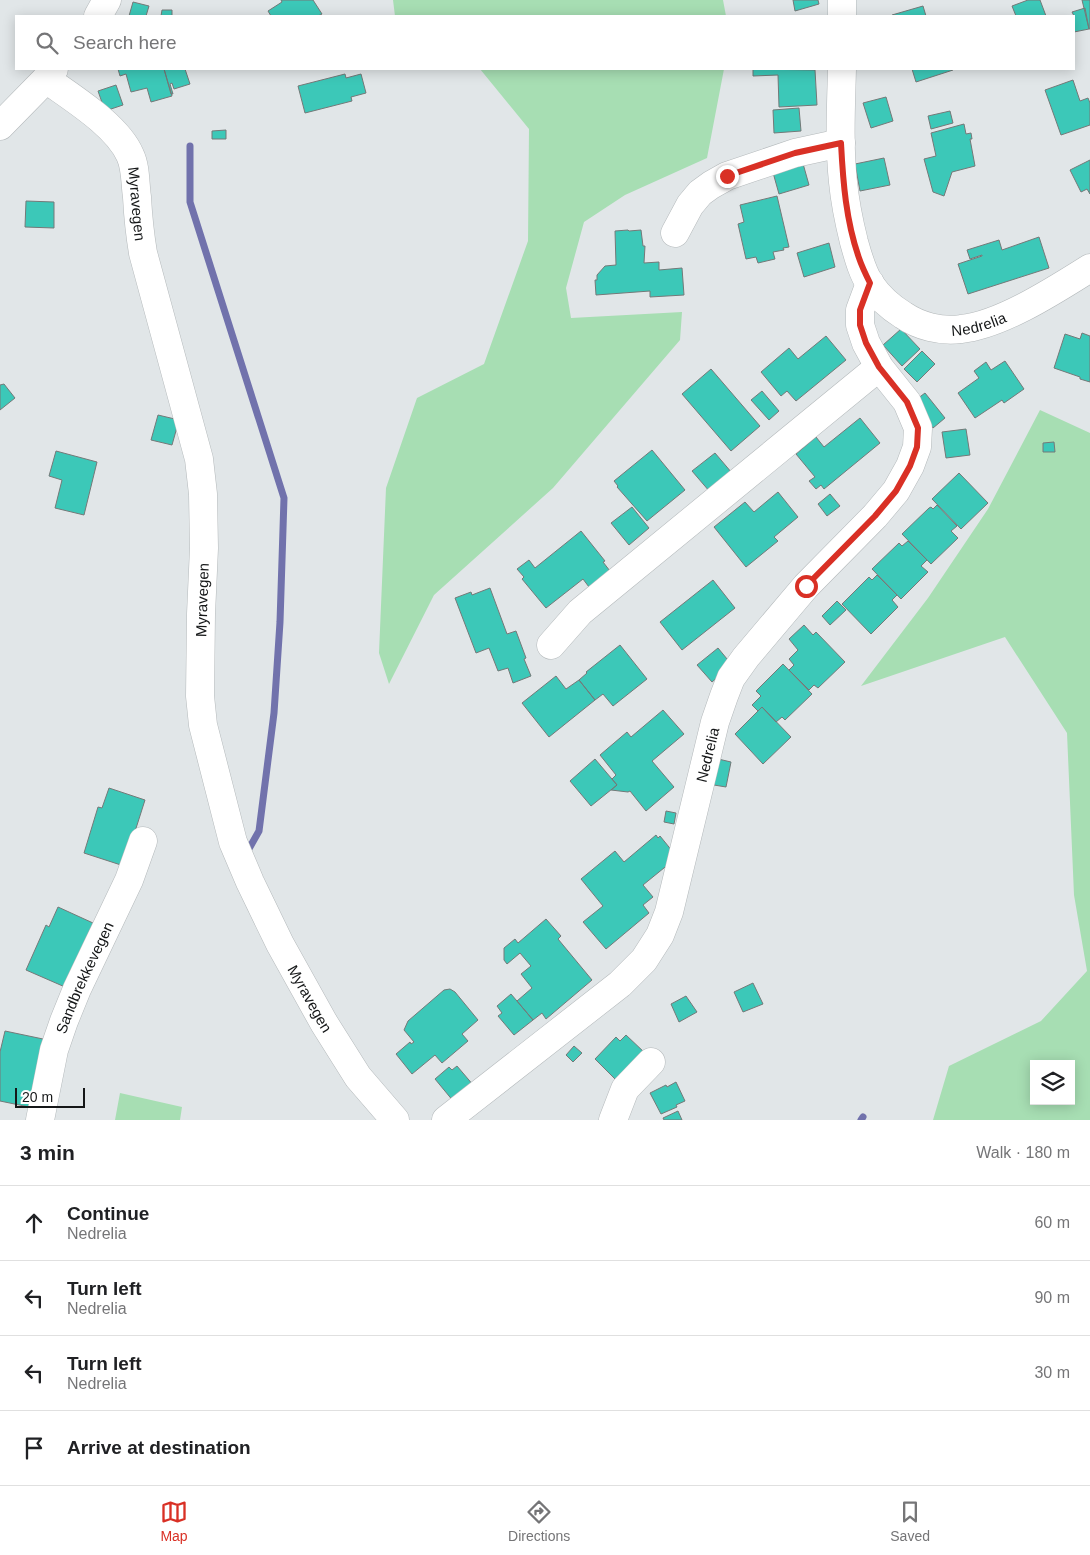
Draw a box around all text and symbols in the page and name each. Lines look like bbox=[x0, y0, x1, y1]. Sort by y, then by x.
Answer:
search box bbox=[15, 15, 1075, 70]
icon: search bbox=[33, 29, 61, 57]
text: Search here bbox=[73, 32, 177, 53]
route end bbox=[716, 165, 739, 188]
street label: Myravegen bbox=[126, 166, 150, 242]
street label: Nedrelia bbox=[951, 308, 1009, 338]
street label: Myravegen bbox=[192, 563, 212, 637]
route start bbox=[795, 575, 818, 598]
street label: Nedrelia bbox=[692, 725, 722, 784]
street label: Sandbrekkevegen bbox=[52, 919, 116, 1036]
street label: Myravegen bbox=[285, 962, 336, 1035]
map controls bbox=[1030, 1060, 1075, 1105]
button: layers bbox=[1030, 1060, 1075, 1105]
scale bar bbox=[15, 1085, 85, 1108]
text: 20 m bbox=[22, 1089, 53, 1105]
text: 3 min bbox=[20, 1141, 75, 1164]
text: Walk · 180 m bbox=[976, 1144, 1070, 1161]
text: Continue bbox=[67, 1203, 149, 1224]
icon: ahead bbox=[20, 1209, 48, 1237]
text: 60 m bbox=[1034, 1214, 1070, 1231]
text: Nedrelia bbox=[67, 1225, 127, 1242]
text: Turn left bbox=[67, 1278, 142, 1299]
icon: left bbox=[20, 1284, 48, 1312]
text: 90 m bbox=[1034, 1289, 1070, 1306]
text: Nedrelia bbox=[67, 1300, 127, 1317]
text: Turn left bbox=[67, 1353, 142, 1374]
icon: left bbox=[20, 1359, 48, 1387]
text: 30 m bbox=[1034, 1364, 1070, 1381]
text: Nedrelia bbox=[67, 1375, 127, 1392]
icon: arrive bbox=[20, 1434, 48, 1462]
text: Arrive at destination bbox=[67, 1437, 251, 1458]
tab: Map bbox=[160, 1498, 188, 1544]
tab: Directions bbox=[508, 1498, 570, 1544]
tab: Saved bbox=[890, 1498, 930, 1544]

